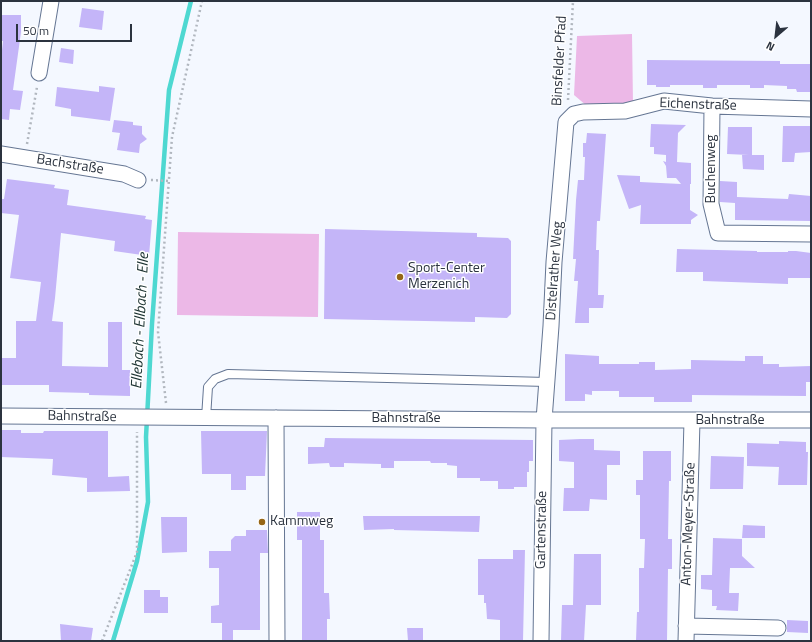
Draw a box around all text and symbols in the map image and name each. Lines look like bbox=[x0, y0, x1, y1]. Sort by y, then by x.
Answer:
street label: Binsfelder Pfad bbox=[549, 15, 571, 107]
scale bar bbox=[18, 16, 134, 42]
north arrow bbox=[756, 16, 796, 56]
text: 50 m bbox=[23, 21, 49, 40]
text: N bbox=[763, 38, 777, 55]
street label: Eichenstraße bbox=[659, 95, 737, 115]
street label: Buchenweg bbox=[704, 134, 720, 204]
street label: Bachstraße bbox=[35, 151, 105, 179]
street label: Distelrather Weg bbox=[543, 221, 567, 321]
water label: Ellebach - Ellbach - Elle bbox=[128, 252, 154, 390]
place label: Sport-Center Merzenich bbox=[408, 261, 485, 294]
marker: Sport-Center Merzenich bbox=[395, 272, 405, 282]
street label: Bahnstraße bbox=[47, 408, 117, 426]
street label: Bahnstraße bbox=[371, 411, 441, 427]
street label: Bahnstraße bbox=[695, 413, 765, 429]
street label: Anton-Meyer-Straße bbox=[678, 462, 700, 586]
street label: Gartenstraße bbox=[533, 491, 551, 569]
place label: Kammweg bbox=[270, 514, 333, 530]
marker: Kammweg bbox=[257, 517, 267, 527]

